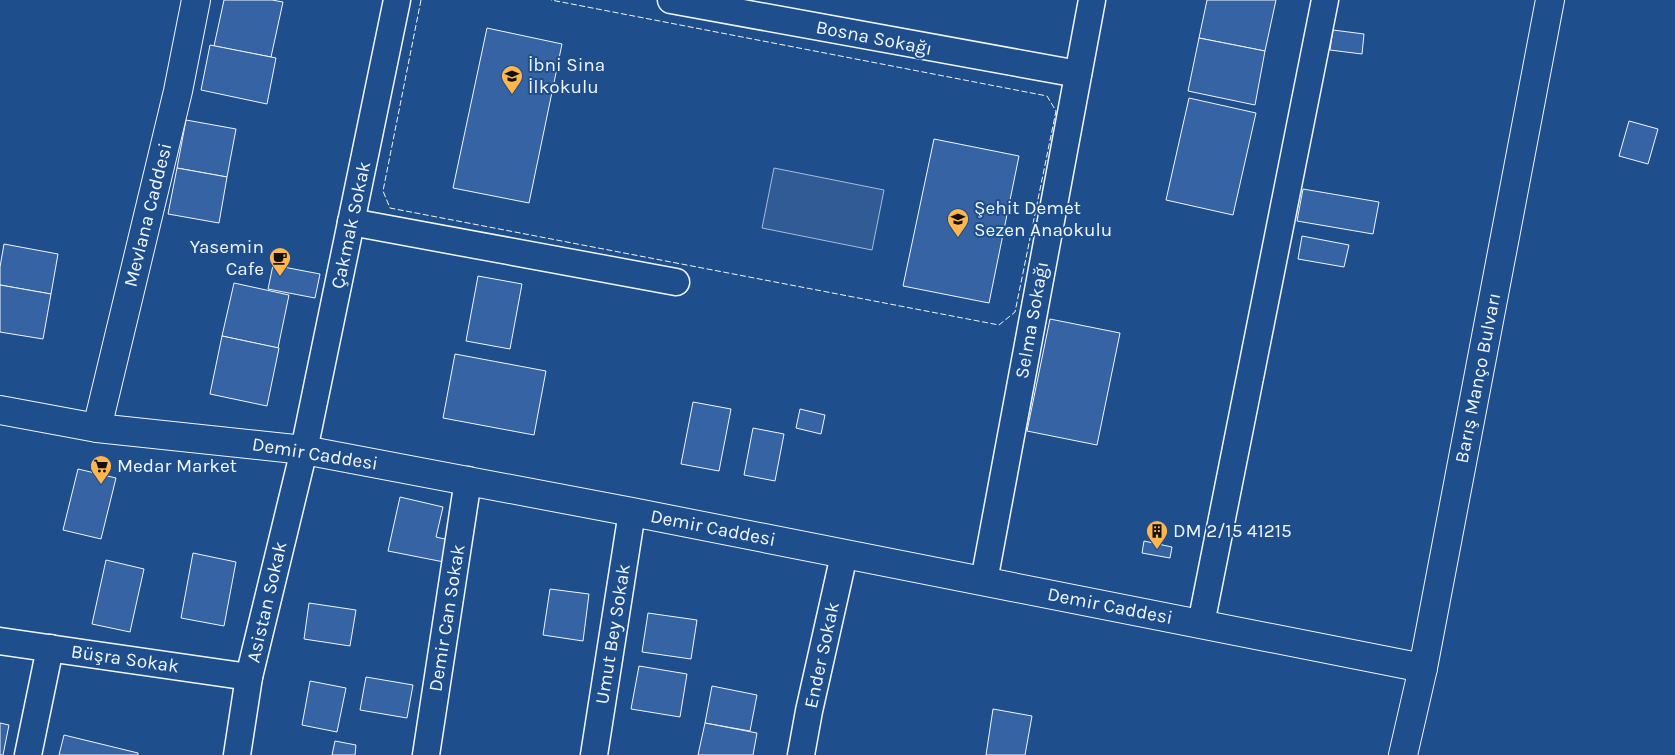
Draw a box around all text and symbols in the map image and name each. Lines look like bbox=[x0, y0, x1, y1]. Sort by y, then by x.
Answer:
street label: Bosna Sokağı bbox=[814, 16, 934, 60]
place label: İbni Sina İlkokulu bbox=[528, 54, 605, 98]
school or university icon: İbni Sina İlkokulu bbox=[500, 64, 524, 95]
street label: Mevlana Caddesi bbox=[119, 141, 177, 289]
street label: Çakmak Sokak bbox=[327, 159, 375, 291]
place label: Şehit Demet Sezen Anaokulu bbox=[974, 197, 1112, 241]
school or university icon: Şehit Demet Sezen Anaokulu bbox=[946, 207, 970, 238]
place label: Yasemin Cafe bbox=[190, 236, 264, 280]
cafe icon: Yasemin Cafe bbox=[268, 246, 292, 277]
street label: Selma Sokağı bbox=[1011, 260, 1053, 380]
street label: Barış Manço Bulvarı bbox=[1451, 291, 1505, 465]
street label: Demir Caddesi bbox=[250, 433, 380, 475]
supermarket icon: Medar Market bbox=[89, 454, 113, 485]
place label: Medar Market bbox=[117, 455, 237, 477]
street label: Demir Caddesi bbox=[648, 505, 778, 551]
building icon: DM 2/15 41215 bbox=[1145, 519, 1169, 550]
place label: DM 2/15 41215 bbox=[1173, 520, 1292, 542]
street label: Asistan Sokak bbox=[242, 539, 292, 665]
street label: Demir Can Sokak bbox=[424, 542, 470, 693]
street label: Umut Bey Sokak bbox=[591, 562, 635, 706]
street label: Demir Caddesi bbox=[1045, 583, 1175, 629]
street label: Ender Sokak bbox=[800, 599, 844, 710]
street label: Büşra Sokak bbox=[70, 641, 181, 678]

